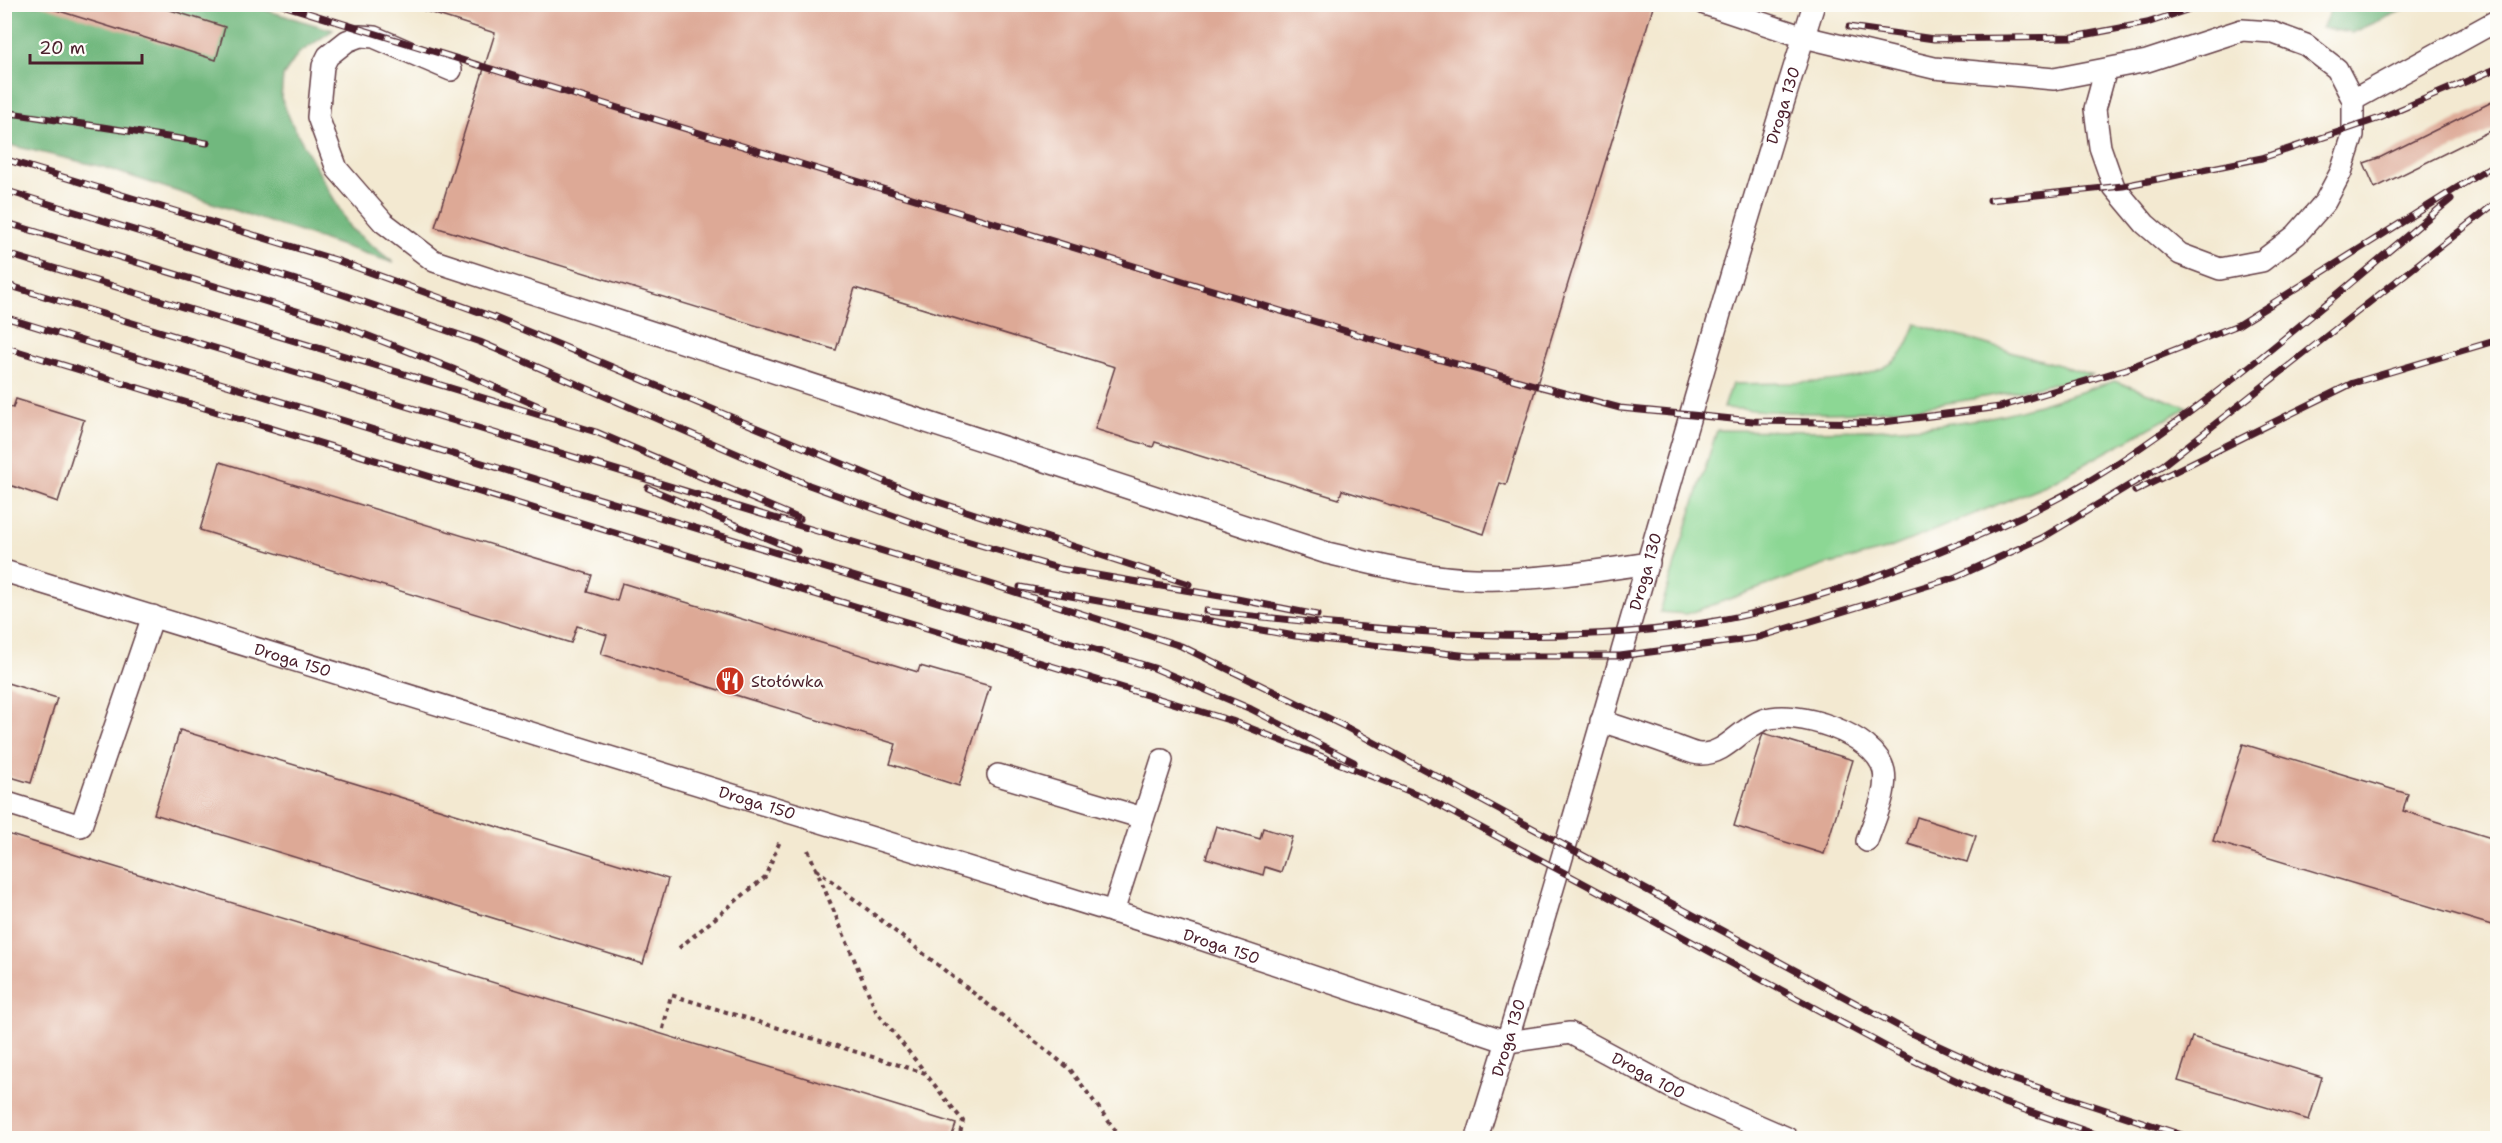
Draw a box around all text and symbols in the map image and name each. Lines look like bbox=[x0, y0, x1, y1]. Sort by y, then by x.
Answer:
scale bar bbox=[30, 27, 142, 65]
text: 20 m bbox=[39, 36, 85, 60]
street label: Droga 130 bbox=[1761, 64, 1804, 147]
street label: Droga 130 bbox=[1624, 530, 1666, 613]
street label: Droga 150 bbox=[252, 638, 334, 681]
restaurant icon: Stołówka bbox=[714, 665, 746, 697]
place label: Stołówka bbox=[751, 671, 824, 692]
street label: Droga 150 bbox=[716, 781, 798, 824]
street label: Droga 150 bbox=[1181, 924, 1263, 968]
street label: Droga 130 bbox=[1486, 996, 1530, 1079]
street label: Droga 100 bbox=[1608, 1047, 1689, 1103]

